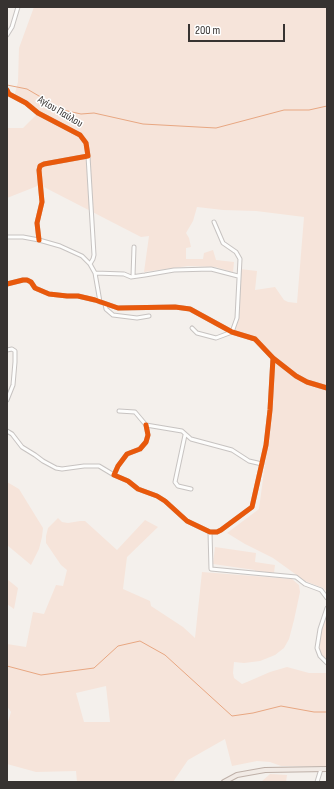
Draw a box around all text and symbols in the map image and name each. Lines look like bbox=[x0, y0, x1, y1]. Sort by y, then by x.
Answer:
scale bar bbox=[190, 16, 287, 42]
text: 200 m bbox=[195, 23, 220, 38]
street label: Αγίου Παύλου bbox=[35, 93, 85, 131]

